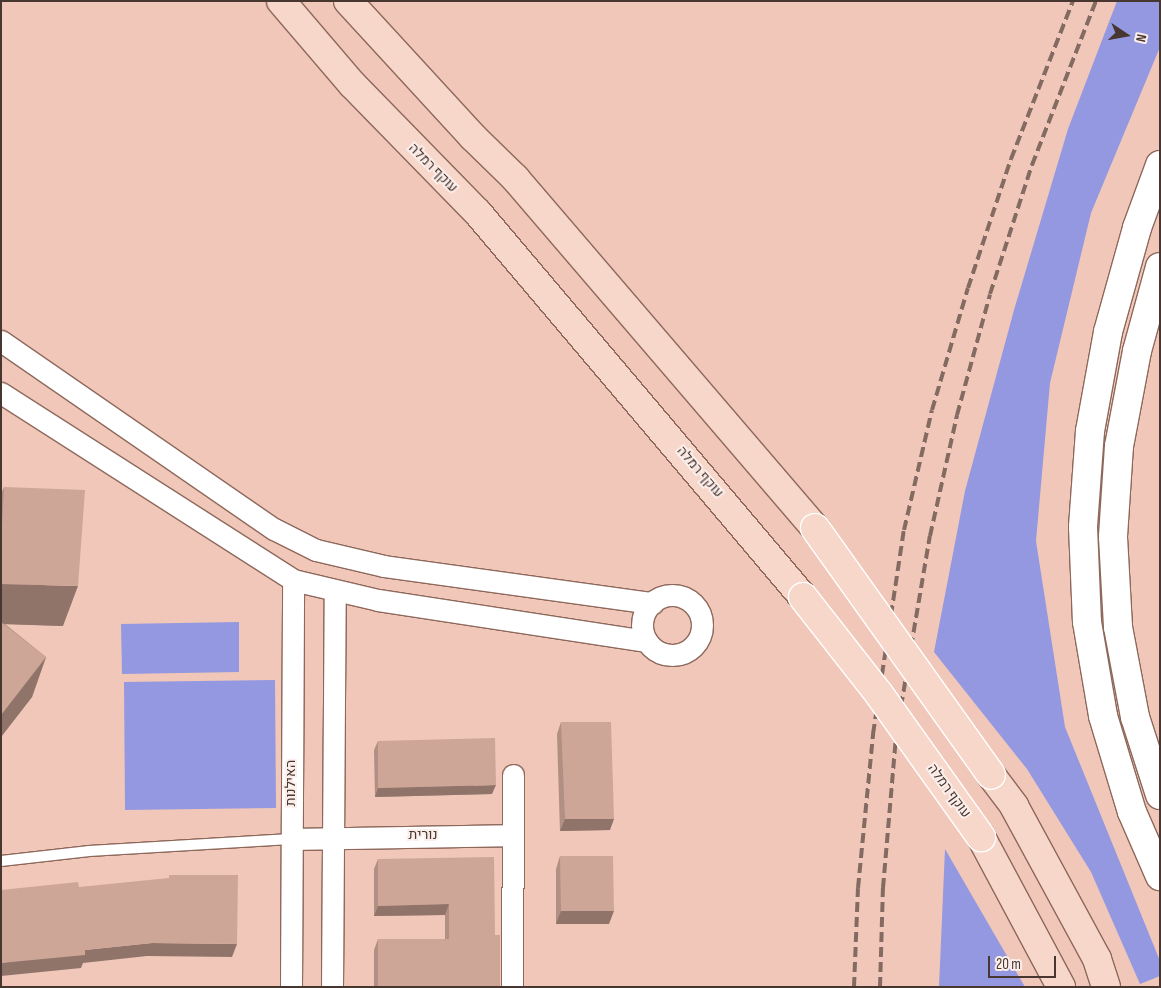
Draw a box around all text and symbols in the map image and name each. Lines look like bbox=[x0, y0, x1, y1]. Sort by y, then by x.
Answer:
north arrow bbox=[1101, 10, 1151, 60]
text: N bbox=[1132, 33, 1150, 44]
street label: עוקף רמלה bbox=[405, 140, 461, 196]
street label: עוקף רמלה bbox=[673, 443, 727, 501]
street label: האילנות bbox=[283, 760, 299, 806]
street label: עוקף רמלה bbox=[924, 761, 974, 821]
street label: נורית bbox=[408, 827, 438, 843]
scale bar bbox=[991, 946, 1058, 978]
text: 20 m bbox=[996, 955, 1021, 974]

